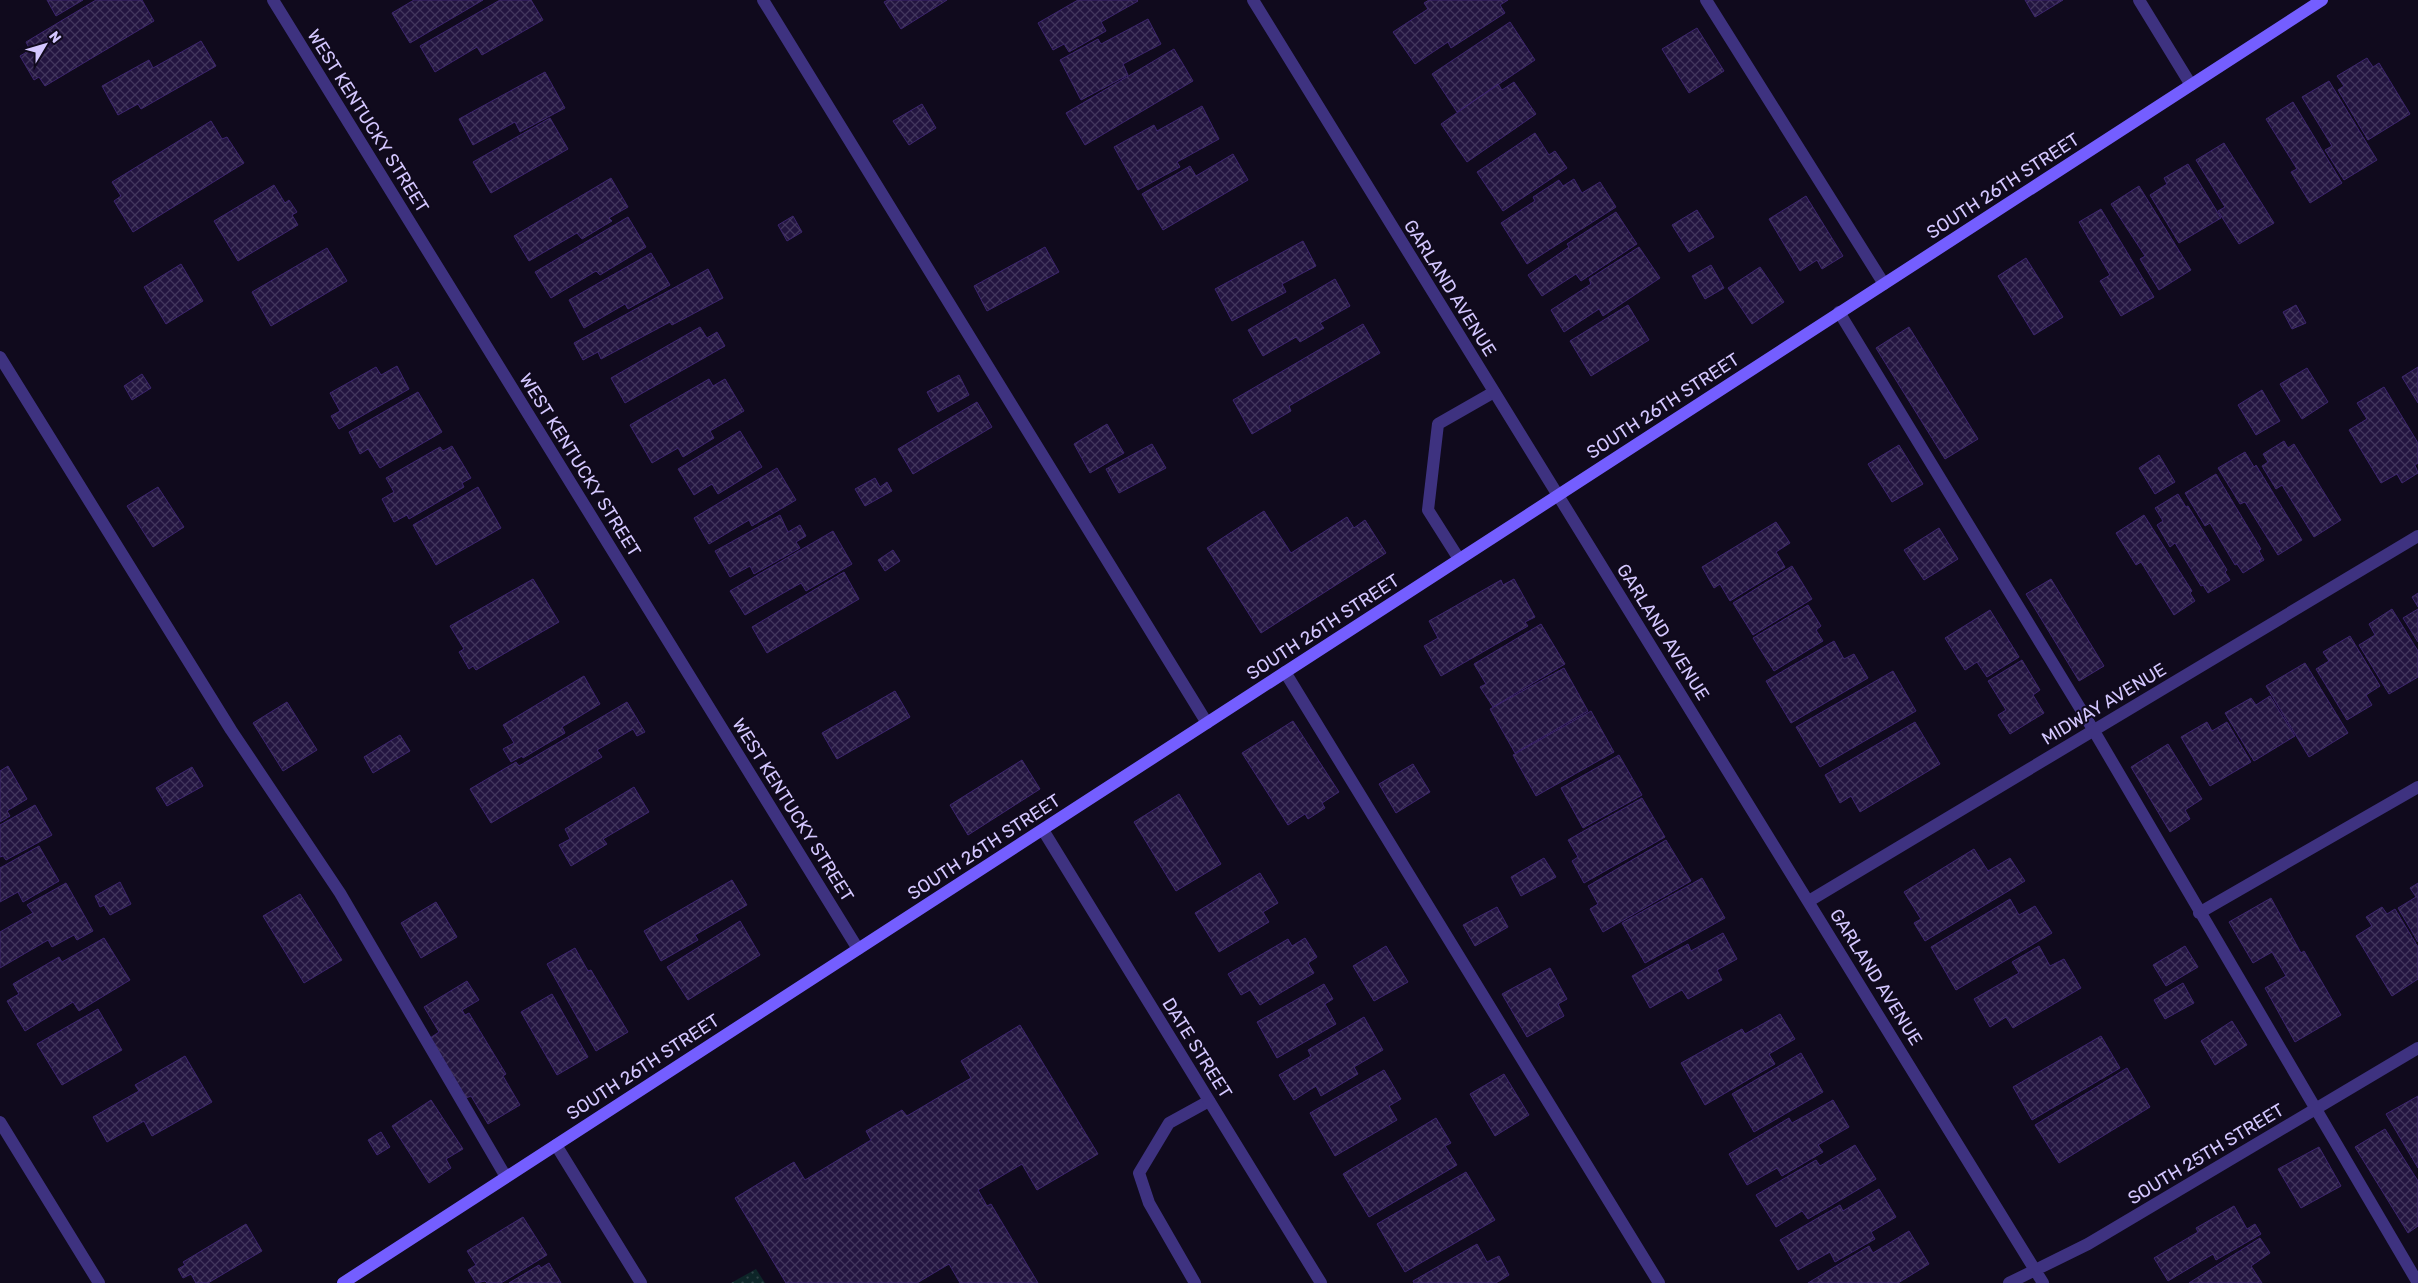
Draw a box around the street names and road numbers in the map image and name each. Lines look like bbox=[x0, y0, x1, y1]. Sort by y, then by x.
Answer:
street label: WEST KENTUCKY STREET bbox=[303, 25, 433, 217]
street label: SOUTH 26TH STREET bbox=[1923, 128, 2083, 244]
street label: GARLAND AVENUE bbox=[1399, 216, 1501, 360]
street label: SOUTH 26TH STREET bbox=[1583, 348, 1743, 464]
street label: WEST KENTUCKY STREET bbox=[515, 369, 645, 561]
street label: GARLAND AVENUE bbox=[1612, 560, 1714, 704]
street label: SOUTH 26TH STREET bbox=[1243, 569, 1403, 685]
street label: MIDWAY AVENUE bbox=[2038, 658, 2170, 750]
street label: WEST KENTUCKY STREET bbox=[728, 714, 858, 906]
street label: SOUTH 26TH STREET bbox=[904, 789, 1064, 905]
street label: GARLAND AVENUE bbox=[1825, 905, 1927, 1049]
street label: DATE STREET bbox=[1157, 994, 1237, 1102]
street label: SOUTH 26TH STREET bbox=[563, 1009, 723, 1125]
street label: SOUTH 25TH STREET bbox=[2124, 1099, 2288, 1209]

